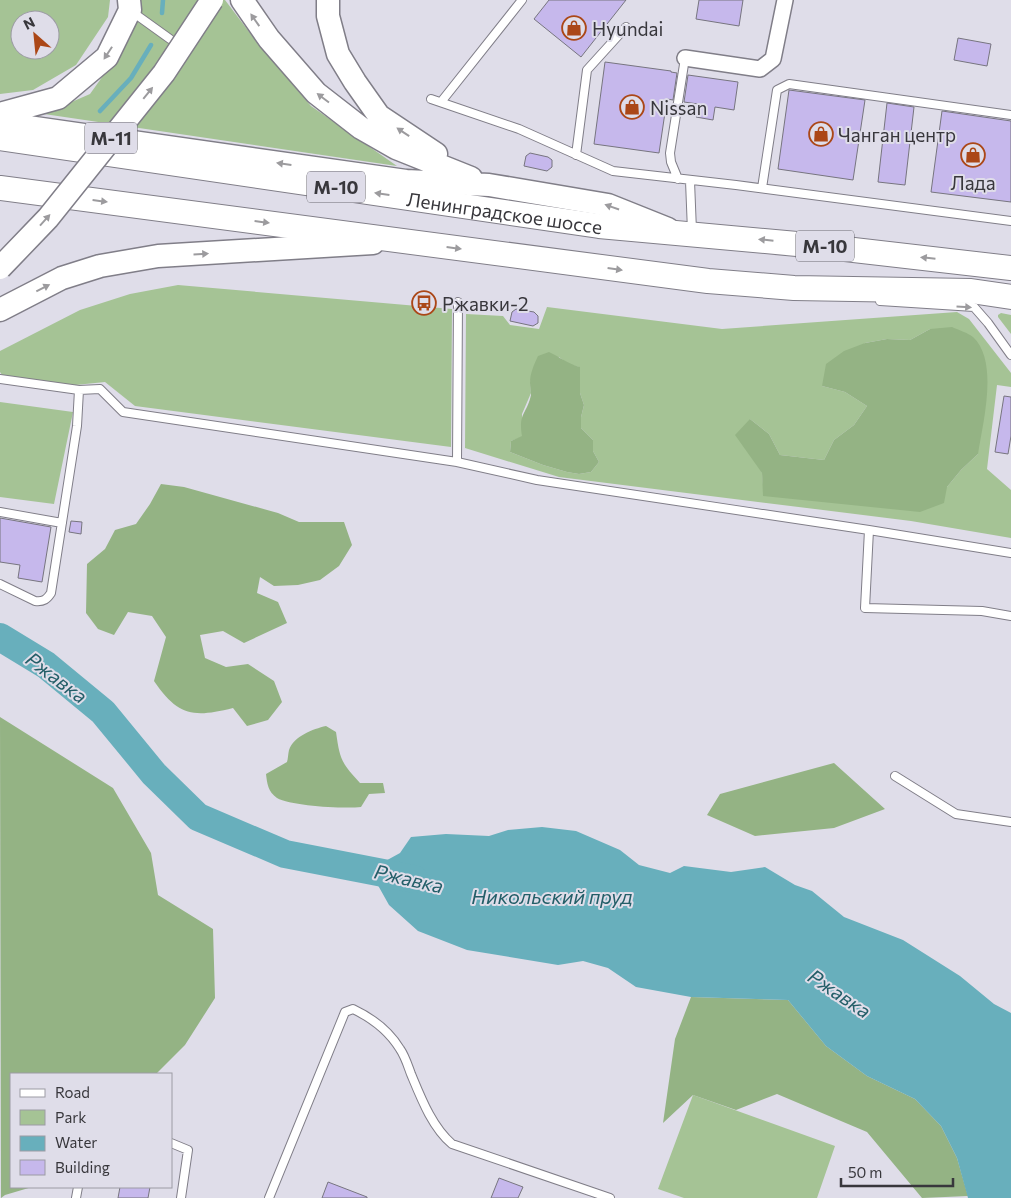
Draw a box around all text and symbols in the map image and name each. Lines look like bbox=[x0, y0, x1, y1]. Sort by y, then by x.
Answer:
north arrow bbox=[10, 10, 60, 60]
text: N bbox=[20, 13, 37, 33]
one-way arrow bbox=[250, 13, 260, 26]
shop icon: Hyundai bbox=[561, 15, 587, 41]
place label: Hyundai bbox=[592, 17, 663, 40]
one-way arrow bbox=[103, 46, 112, 60]
one-way arrow bbox=[142, 87, 153, 100]
one-way arrow bbox=[317, 93, 330, 104]
shop icon: Nissan bbox=[619, 94, 645, 120]
place label: Nissan bbox=[650, 96, 707, 119]
shop icon: Чанган центр bbox=[808, 121, 834, 147]
road number: М-11 bbox=[85, 122, 137, 154]
place label: Чанган центр bbox=[838, 123, 956, 146]
one-way arrow bbox=[396, 127, 409, 137]
shop icon: Лада bbox=[960, 142, 986, 168]
one-way arrow bbox=[275, 159, 291, 167]
place label: Лада bbox=[950, 171, 996, 194]
road number: М-10 bbox=[307, 172, 365, 202]
street label: Ленинградское шоссе bbox=[405, 186, 604, 238]
one-way arrow bbox=[374, 189, 390, 197]
one-way arrow bbox=[93, 197, 109, 205]
one-way arrow bbox=[604, 202, 619, 210]
one-way arrow bbox=[40, 213, 51, 226]
one-way arrow bbox=[254, 218, 270, 226]
road number: М-10 bbox=[796, 230, 854, 262]
one-way arrow bbox=[758, 236, 774, 244]
one-way arrow bbox=[446, 244, 462, 252]
one-way arrow bbox=[193, 249, 209, 257]
one-way arrow bbox=[919, 254, 935, 262]
one-way arrow bbox=[607, 265, 623, 273]
one-way arrow bbox=[36, 284, 51, 292]
bus stop icon: Ржавки-2 bbox=[411, 290, 437, 316]
place label: Ржавки-2 bbox=[442, 292, 529, 315]
one-way arrow bbox=[957, 303, 973, 311]
water label: Ржавка bbox=[22, 646, 92, 708]
water label: Ржавка bbox=[372, 858, 446, 898]
water label: Никольский пруд bbox=[471, 884, 633, 908]
water label: Ржавка bbox=[804, 963, 876, 1023]
legend bbox=[10, 1073, 172, 1188]
text: Road bbox=[55, 1083, 90, 1101]
text: Park bbox=[55, 1108, 86, 1126]
text: Water bbox=[55, 1133, 97, 1151]
scale bar bbox=[841, 1156, 954, 1188]
text: Building bbox=[55, 1158, 110, 1176]
text: 50 m bbox=[848, 1163, 882, 1181]

